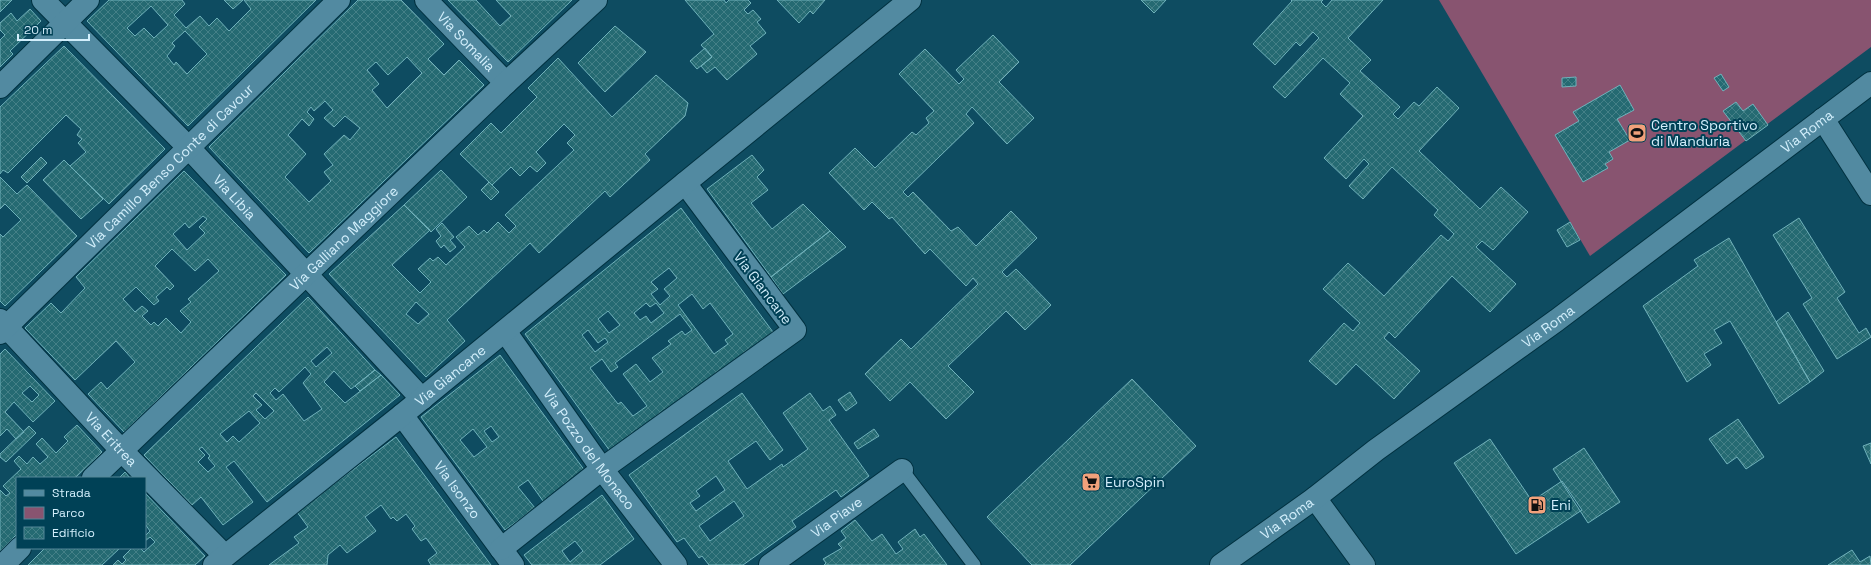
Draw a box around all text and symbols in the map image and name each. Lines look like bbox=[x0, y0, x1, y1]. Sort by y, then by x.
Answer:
street label: Via Somalia bbox=[433, 8, 499, 75]
scale bar bbox=[18, 16, 89, 42]
text: 20 m bbox=[24, 22, 52, 38]
street label: Via Camillo Benso Conte di Cavour bbox=[82, 80, 257, 253]
street label: Via Roma bbox=[1777, 106, 1837, 157]
place label: Centro Sportivo di Manduria bbox=[1651, 116, 1758, 150]
sports icon: Centro Sportivo di Manduria bbox=[1626, 122, 1648, 144]
street label: Via Libia bbox=[209, 171, 260, 224]
street label: Via Galliano Maggiore bbox=[286, 182, 402, 294]
street label: Via Giancane bbox=[730, 248, 796, 328]
street label: Via Roma bbox=[1518, 301, 1578, 352]
street label: Via Giancane bbox=[411, 341, 489, 410]
street label: Via Pozzo del Monaco bbox=[539, 385, 639, 513]
street label: Via Eritrea bbox=[81, 408, 141, 470]
street label: Via Isonzo bbox=[430, 457, 485, 522]
supermarket icon: EuroSpin bbox=[1080, 471, 1102, 493]
place label: EuroSpin bbox=[1105, 473, 1165, 491]
legend bbox=[16, 477, 146, 549]
text: Strada bbox=[52, 485, 91, 501]
street label: Via Piave bbox=[807, 493, 866, 542]
street label: Via Roma bbox=[1257, 493, 1317, 543]
fuel station icon: Eni bbox=[1526, 494, 1548, 516]
place label: Eni bbox=[1551, 496, 1571, 514]
text: Parco bbox=[52, 505, 85, 521]
text: Edificio bbox=[52, 525, 95, 541]

